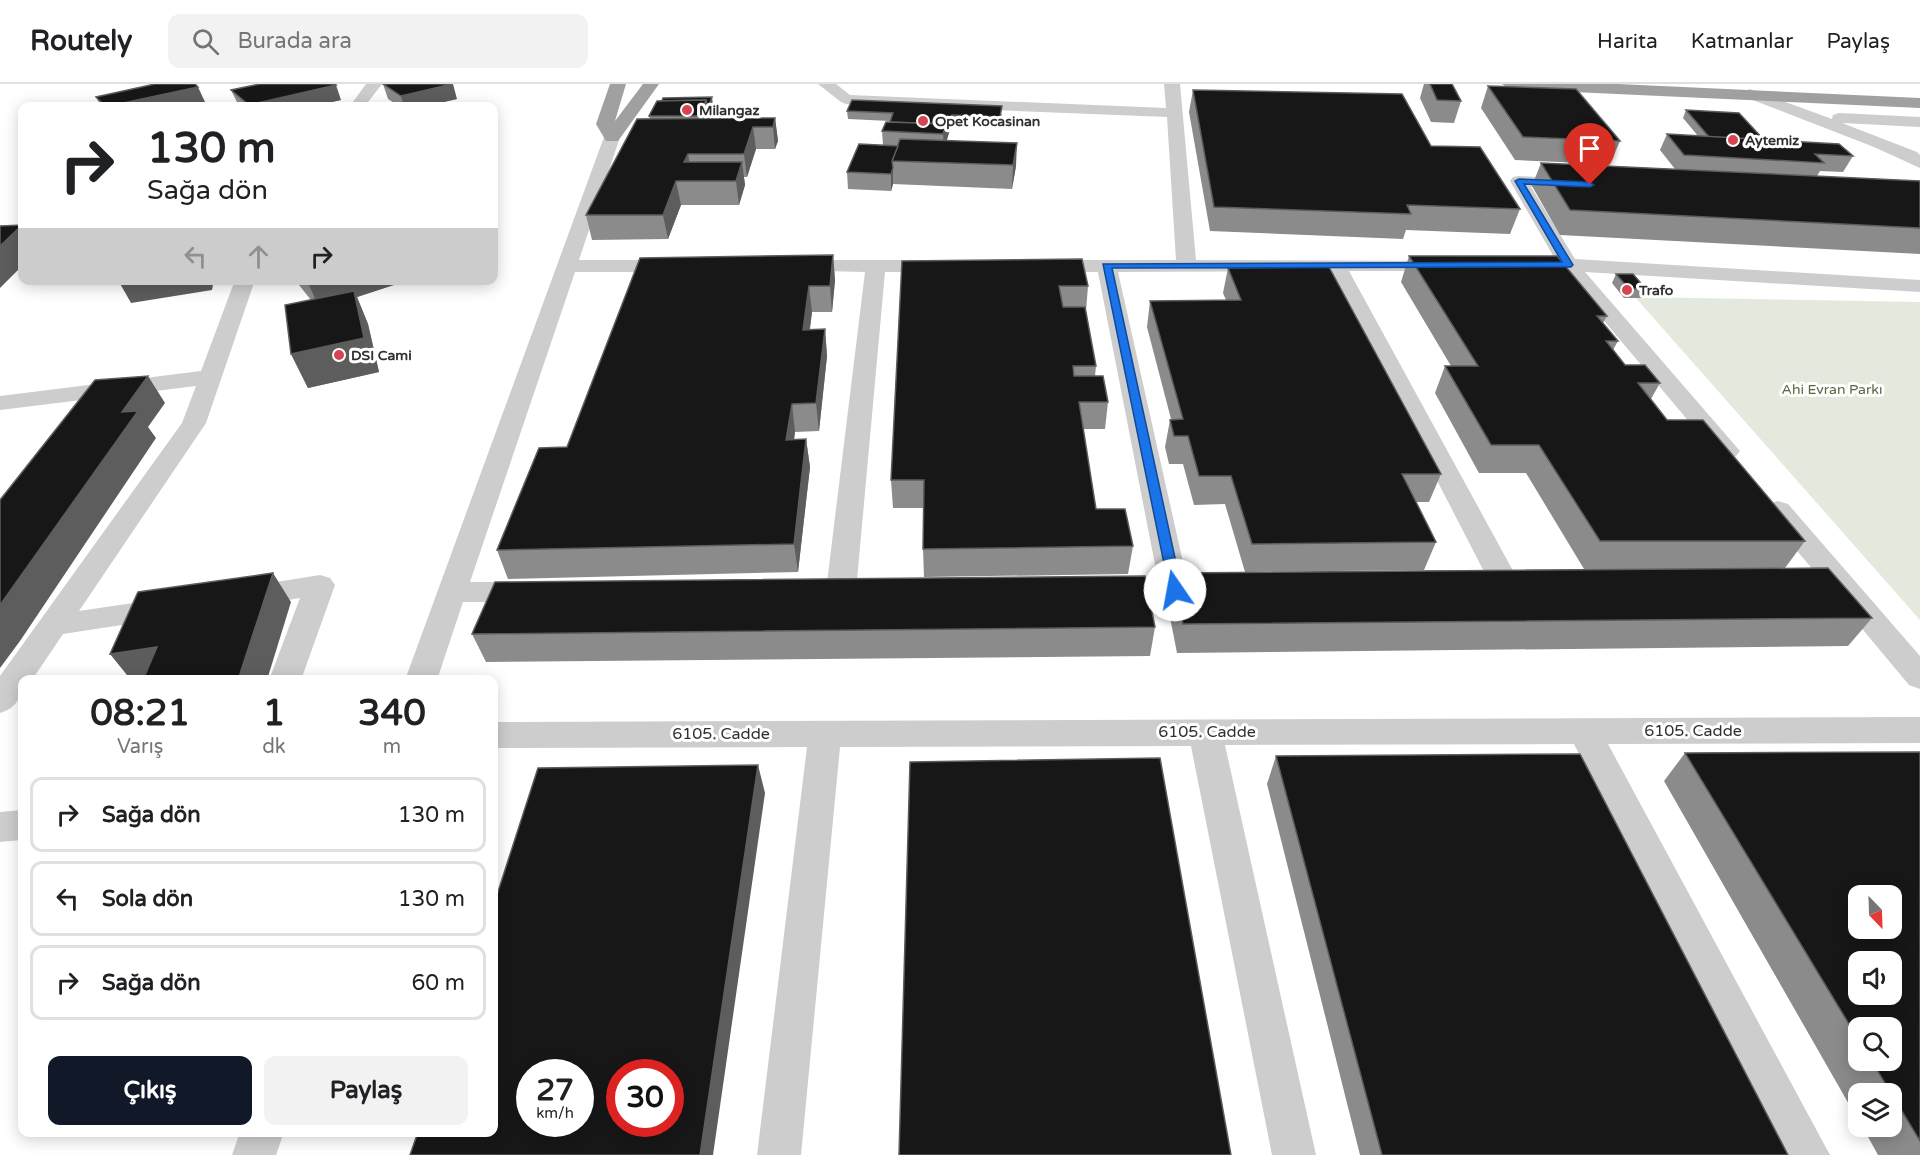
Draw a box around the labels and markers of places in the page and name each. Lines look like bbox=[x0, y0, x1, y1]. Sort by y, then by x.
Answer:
place label: Milangaz bbox=[699, 102, 759, 119]
marker: Milangaz bbox=[680, 103, 694, 117]
place label: Opet Kocasinan bbox=[935, 113, 1040, 130]
marker: Opet Kocasinan bbox=[916, 114, 930, 128]
pin bbox=[1564, 123, 1615, 185]
place label: Aytemiz bbox=[1745, 132, 1799, 149]
marker: Aytemiz bbox=[1726, 133, 1740, 147]
place label: Trafo bbox=[1638, 282, 1674, 299]
marker: Trafo bbox=[1620, 283, 1634, 297]
place label: DSI Cami bbox=[351, 347, 412, 364]
marker: DSI Cami bbox=[332, 348, 346, 362]

